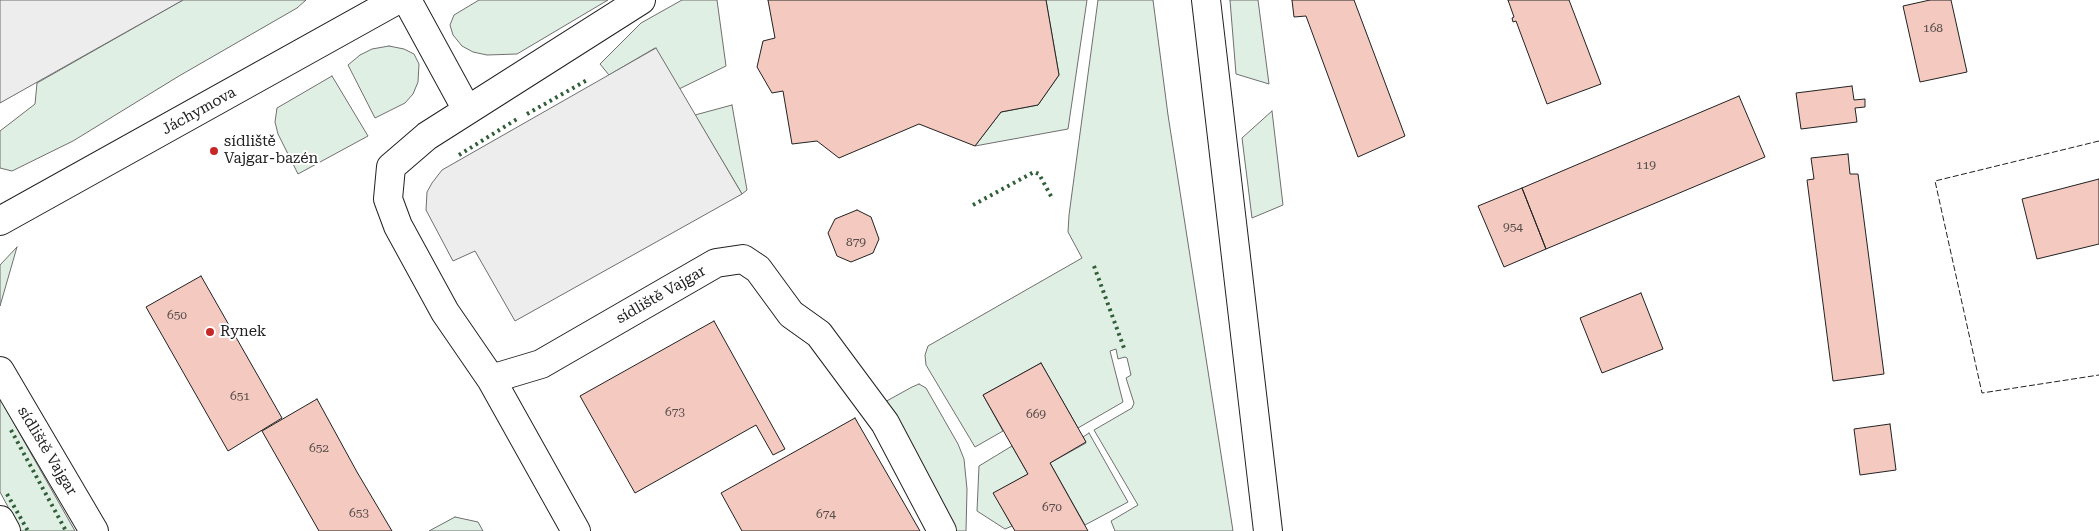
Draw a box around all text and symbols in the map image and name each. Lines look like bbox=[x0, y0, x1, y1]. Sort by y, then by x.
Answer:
house number: 168 bbox=[1923, 21, 1943, 35]
street label: Jáchymova bbox=[159, 83, 239, 139]
place label: sídliště Vajgar-bazén bbox=[224, 133, 318, 168]
marker: sídliště Vajgar-bazén bbox=[208, 145, 220, 157]
house number: 119 bbox=[1636, 158, 1656, 172]
house number: 954 bbox=[1503, 220, 1523, 234]
house number: 879 bbox=[846, 235, 866, 249]
street label: sídliště Vajgar bbox=[613, 262, 709, 328]
house number: 650 bbox=[167, 308, 187, 322]
place label: Rynek bbox=[220, 323, 266, 341]
marker: Rynek bbox=[204, 326, 216, 338]
house number: 651 bbox=[230, 389, 250, 403]
street label: sídliště Vajgar bbox=[13, 403, 81, 499]
house number: 673 bbox=[665, 405, 685, 419]
house number: 669 bbox=[1026, 407, 1046, 421]
house number: 652 bbox=[309, 441, 329, 455]
house number: 670 bbox=[1042, 500, 1062, 514]
house number: 653 bbox=[349, 506, 369, 520]
house number: 674 bbox=[816, 507, 836, 521]

